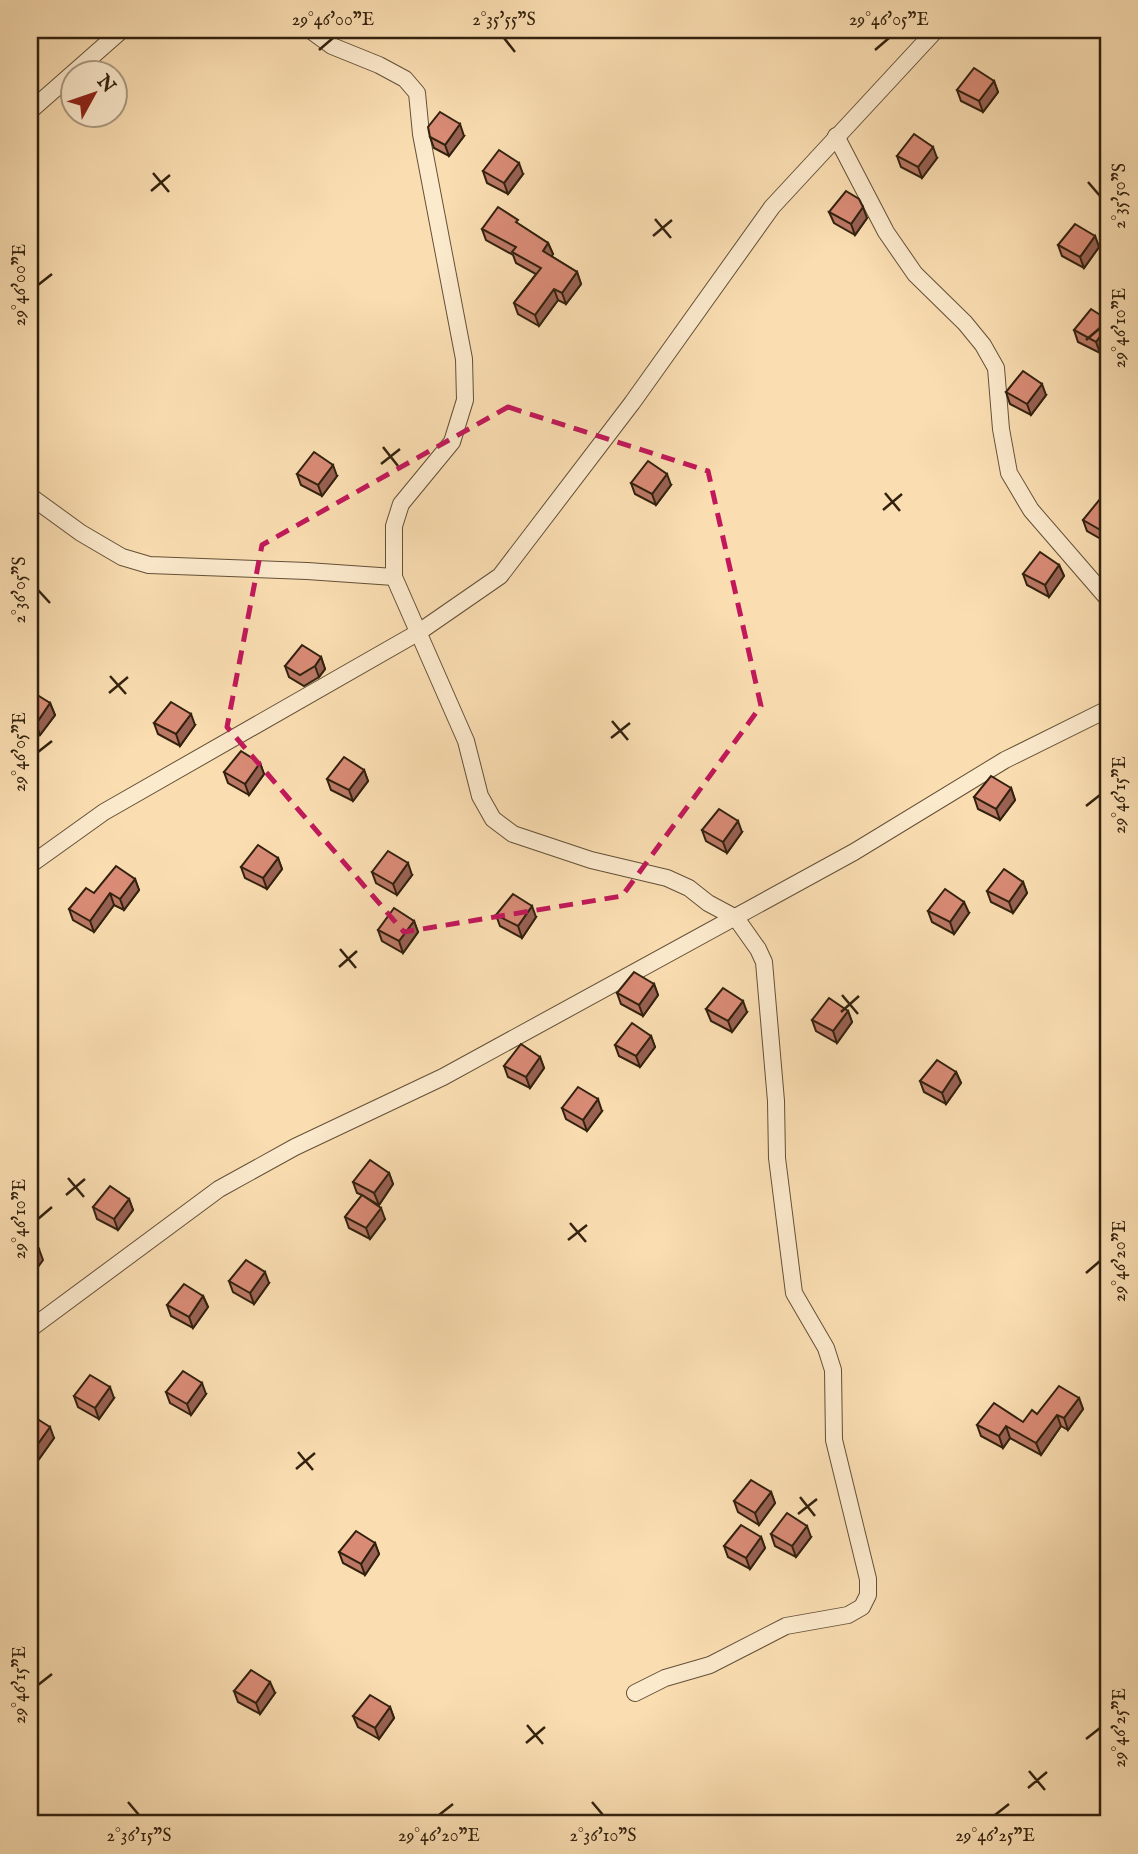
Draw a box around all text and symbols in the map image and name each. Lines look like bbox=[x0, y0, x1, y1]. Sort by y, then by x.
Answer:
text: 29°46'00"E bbox=[292, 9, 374, 32]
text: 2°35'55"S bbox=[472, 9, 536, 32]
text: 29°46'05"E bbox=[849, 9, 929, 32]
north arrow bbox=[60, 60, 130, 130]
text: N bbox=[90, 70, 120, 99]
text: 2°35'50"S bbox=[1109, 163, 1132, 229]
text: 29°46'00"E bbox=[9, 244, 32, 326]
text: 29°46'10"E bbox=[1109, 288, 1132, 368]
text: 2°36'05"S bbox=[9, 557, 32, 623]
text: 29°46'05"E bbox=[9, 712, 32, 792]
text: 29°46'15"E bbox=[1109, 756, 1132, 834]
text: 29°46'10"E bbox=[9, 1179, 32, 1259]
text: 29°46'20"E bbox=[1109, 1220, 1132, 1302]
text: 29°46'15"E bbox=[9, 1646, 32, 1724]
text: 29°46'25"E bbox=[1109, 1688, 1132, 1768]
text: 2°36'15"S bbox=[107, 1825, 171, 1848]
text: 29°46'20"E bbox=[398, 1825, 480, 1848]
text: 2°36'10"S bbox=[569, 1825, 637, 1848]
text: 29°46'25"E bbox=[955, 1825, 1035, 1848]

